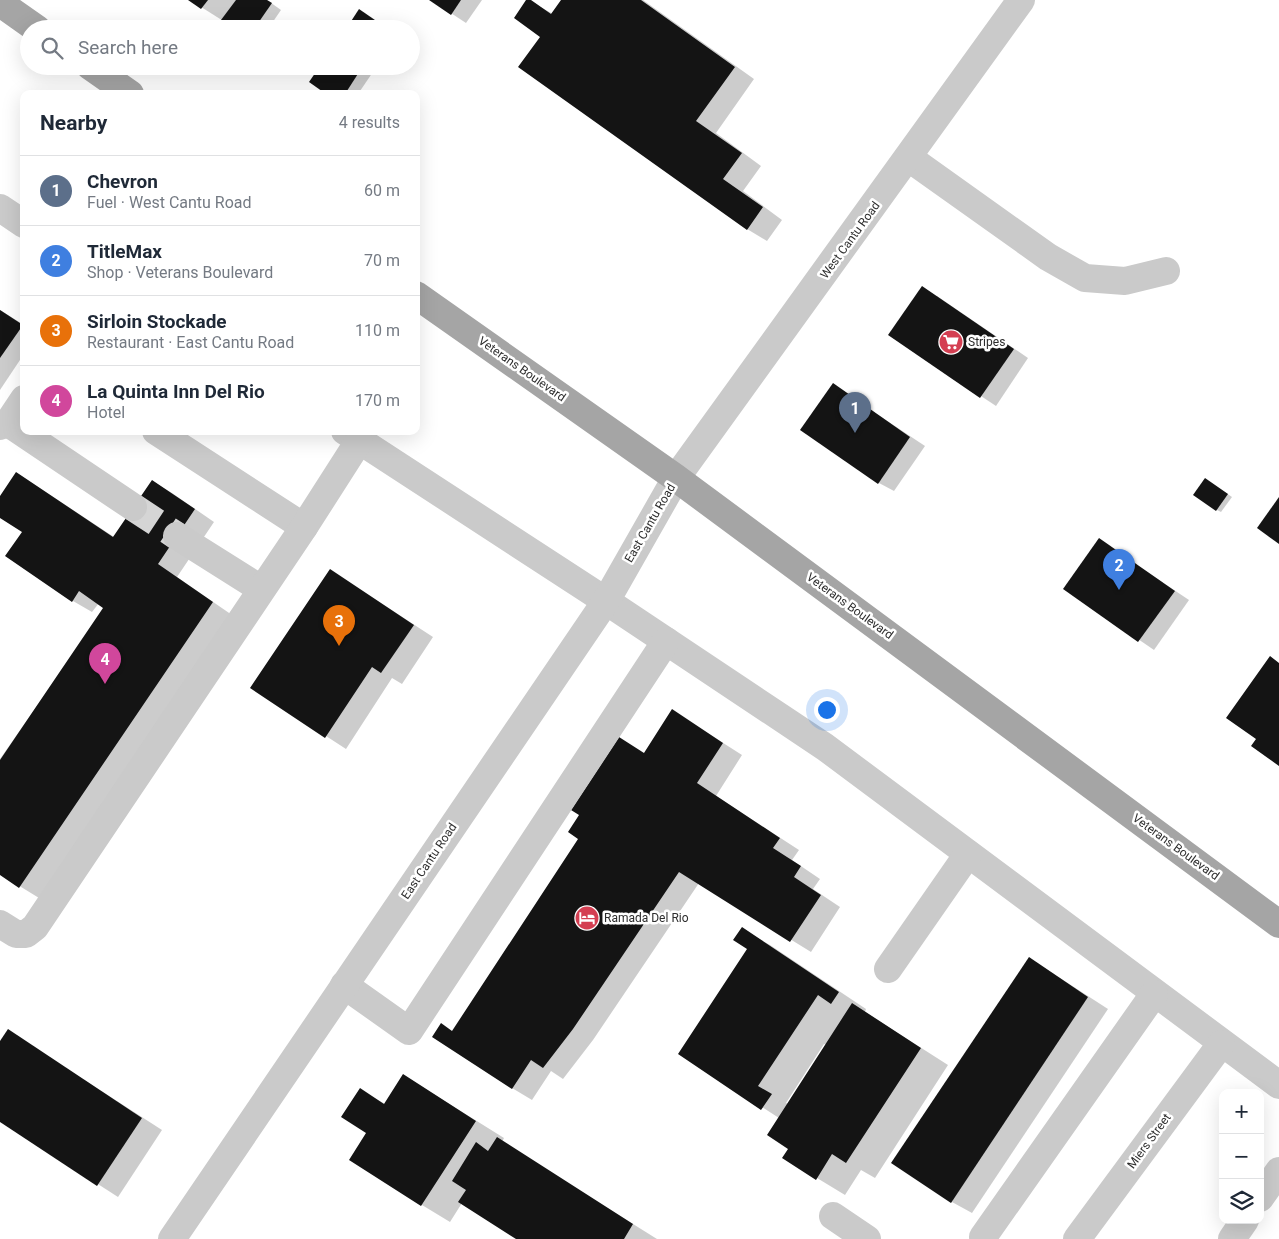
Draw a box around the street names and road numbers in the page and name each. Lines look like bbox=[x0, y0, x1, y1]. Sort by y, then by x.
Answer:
street label: West Cantu Road bbox=[817, 199, 883, 281]
street label: Veterans Boulevard bbox=[476, 334, 568, 404]
street label: East Cantu Road bbox=[622, 481, 678, 565]
street label: Veterans Boulevard bbox=[804, 570, 896, 642]
street label: Veterans Boulevard bbox=[1130, 811, 1222, 883]
street label: East Cantu Road bbox=[398, 820, 460, 902]
street label: Miers Street bbox=[1124, 1111, 1174, 1171]

